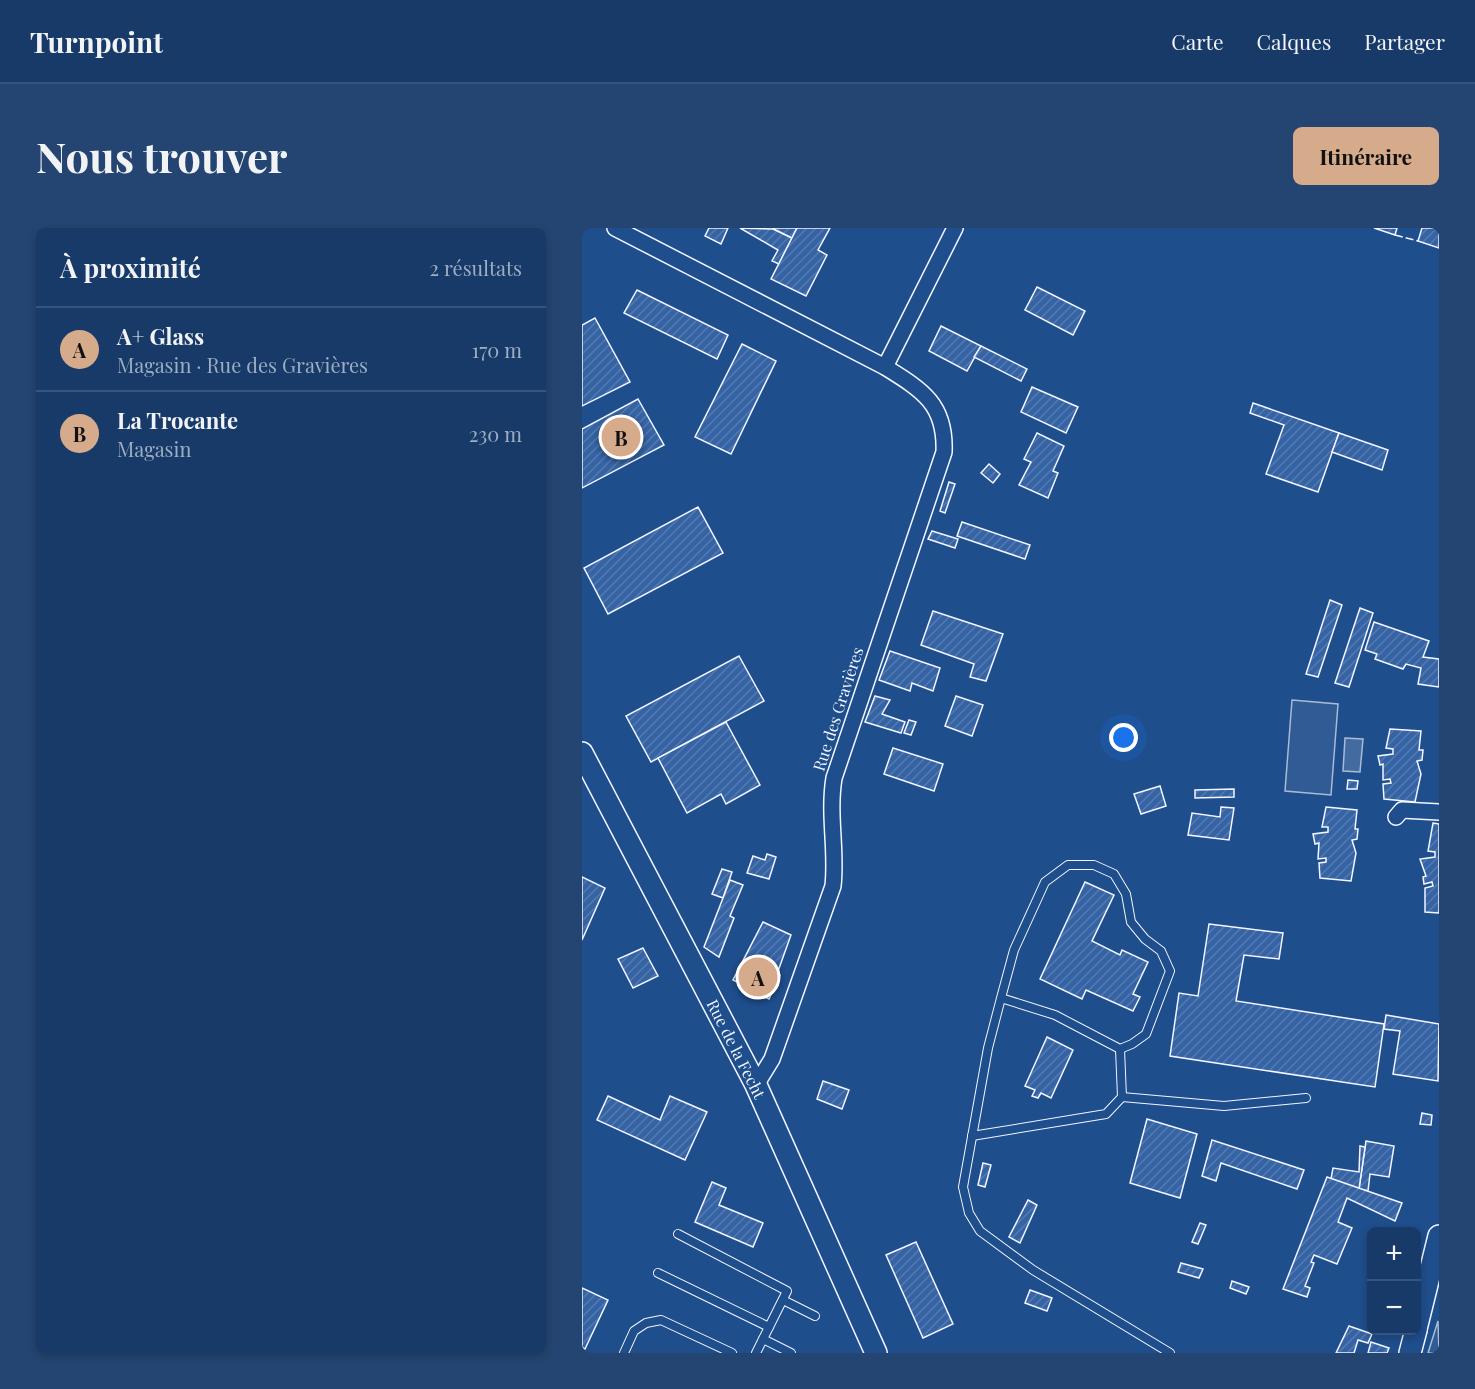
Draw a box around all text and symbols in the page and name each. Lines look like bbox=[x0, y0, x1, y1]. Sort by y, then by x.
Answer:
text: Turnpoint bbox=[30, 23, 163, 60]
text: Carte bbox=[1171, 27, 1224, 55]
text: Calques bbox=[1257, 27, 1331, 55]
text: Partager bbox=[1364, 27, 1445, 55]
button: Itinéraire bbox=[1293, 127, 1439, 185]
text: Nous trouver bbox=[36, 128, 287, 184]
text: À proximité bbox=[60, 250, 201, 285]
text: 2 résultats bbox=[429, 254, 522, 281]
text: A+ Glass bbox=[117, 321, 204, 351]
text: A bbox=[73, 336, 86, 363]
text: 170 m bbox=[472, 336, 522, 363]
text: Magasin · Rue des Gravières bbox=[117, 351, 368, 378]
text: La Trocante bbox=[117, 405, 238, 435]
pin: B bbox=[602, 414, 640, 460]
text: B bbox=[73, 420, 86, 447]
text: 230 m bbox=[469, 420, 522, 447]
text: Magasin bbox=[117, 435, 191, 462]
street label: Rue des Gravières bbox=[808, 644, 867, 774]
your location bbox=[1109, 723, 1138, 752]
pin: A bbox=[738, 954, 777, 999]
street label: Rue de la Fecht bbox=[702, 996, 771, 1102]
map controls bbox=[1367, 1227, 1421, 1335]
button: + bbox=[1367, 1227, 1421, 1281]
button: − bbox=[1367, 1281, 1421, 1335]

